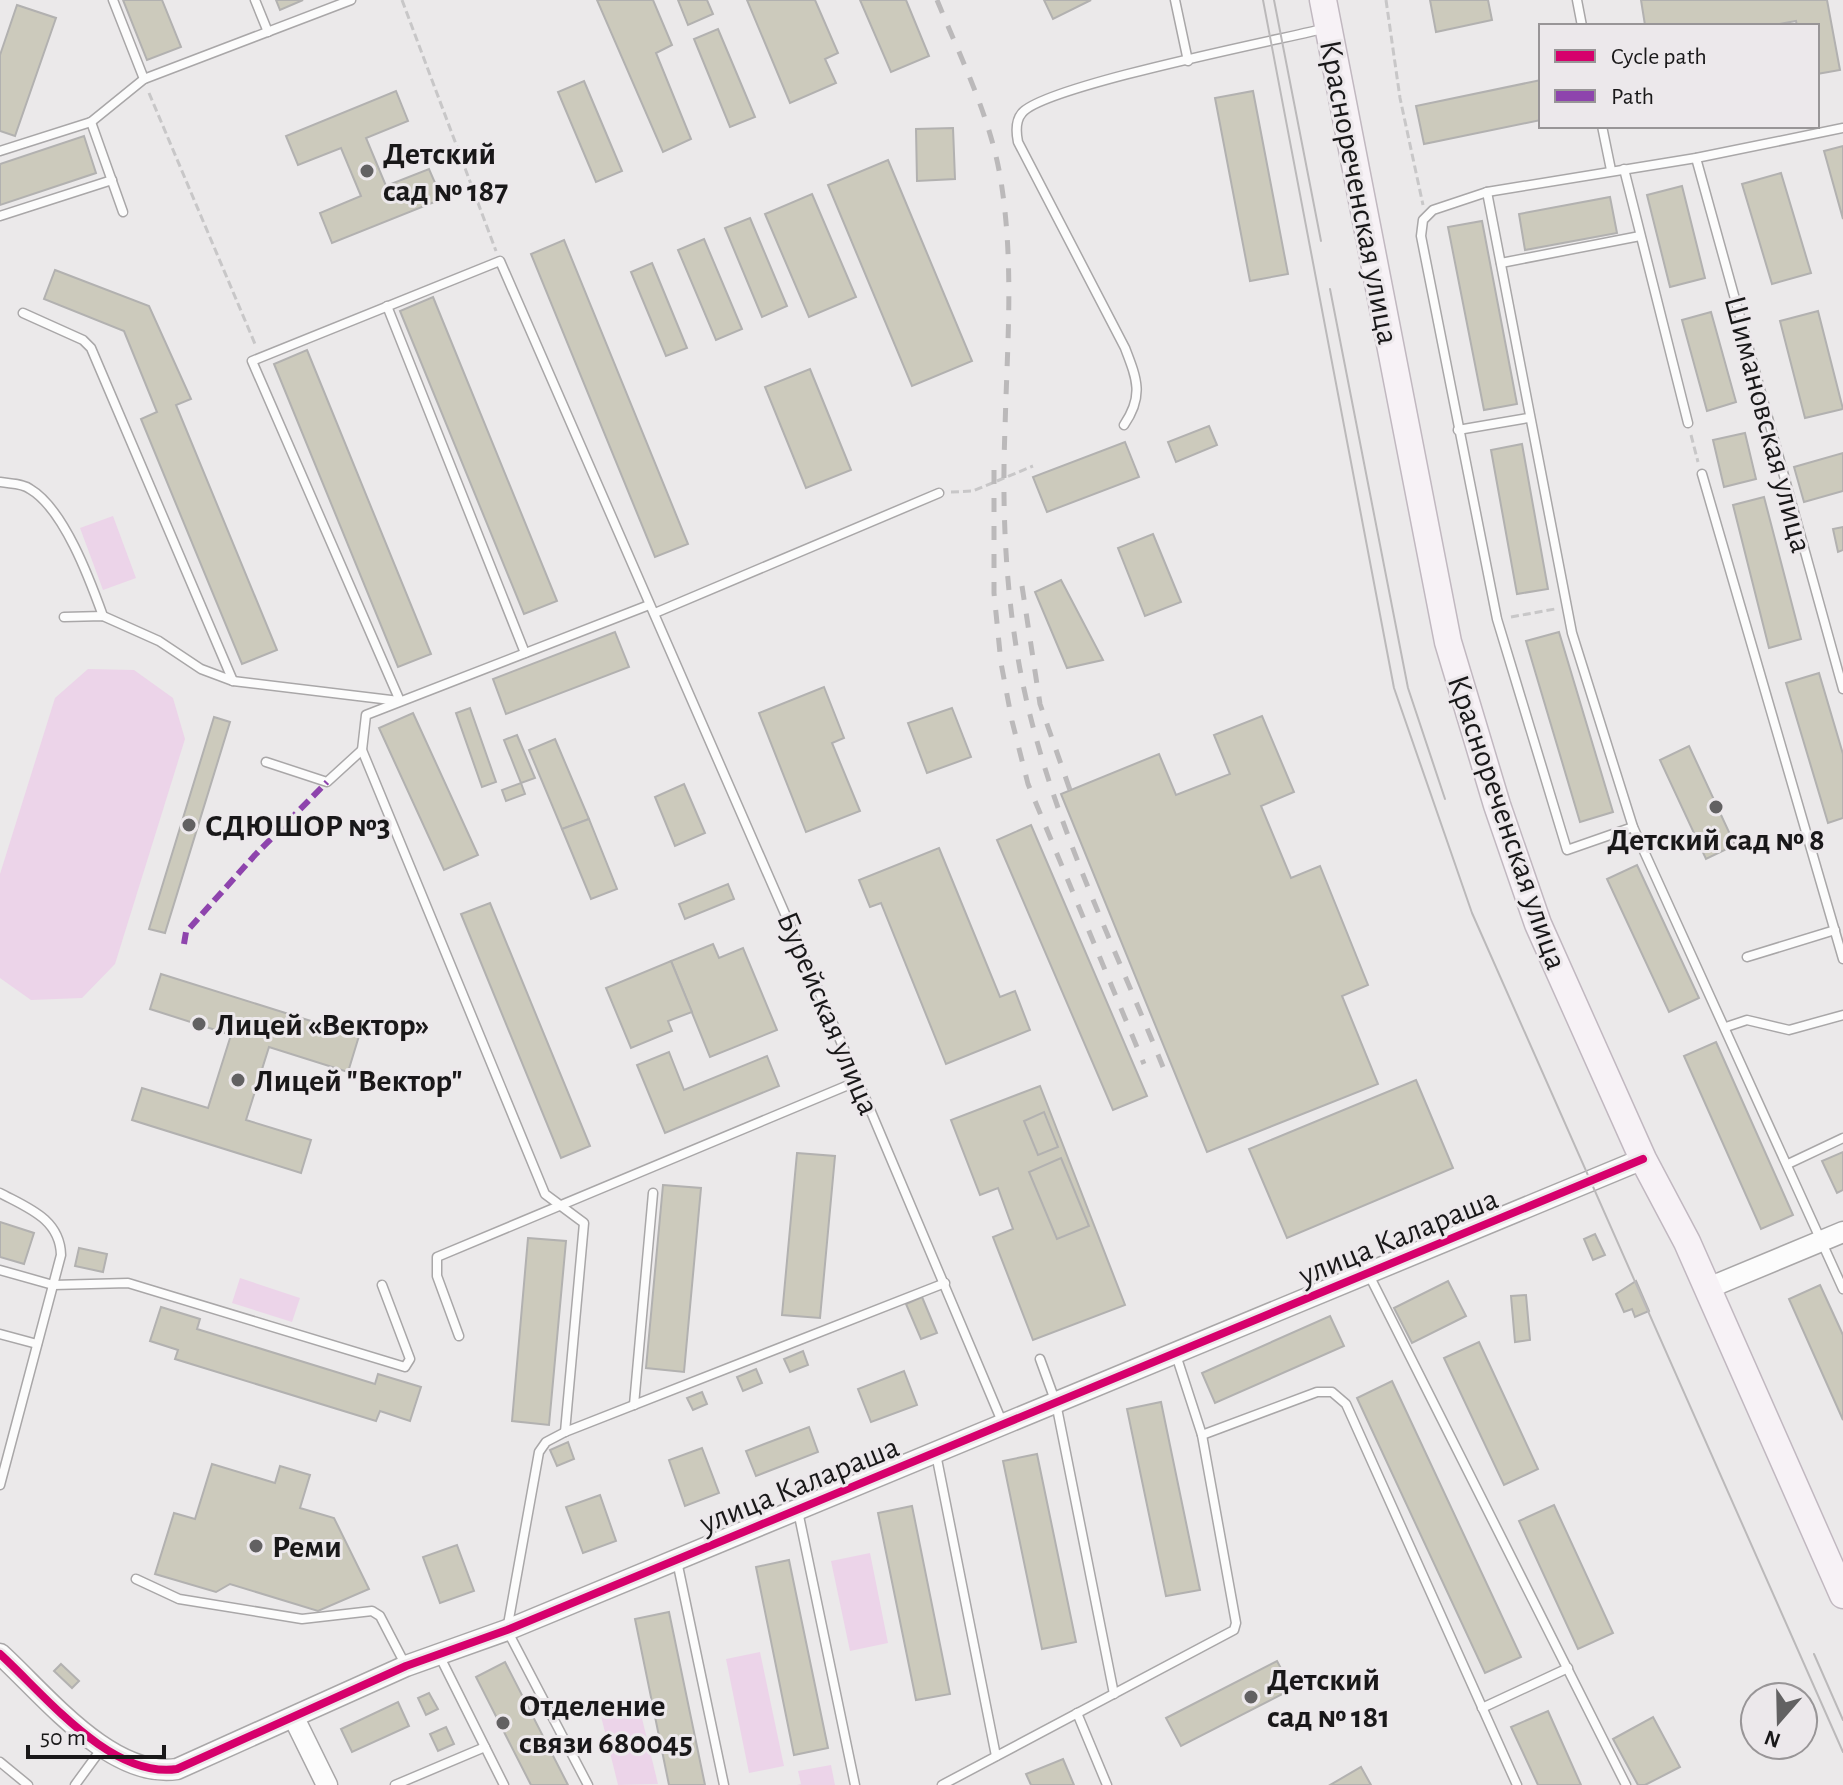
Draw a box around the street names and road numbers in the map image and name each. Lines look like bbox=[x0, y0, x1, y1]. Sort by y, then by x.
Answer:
street label: Краснореченская улица bbox=[1314, 37, 1404, 347]
street label: Шимановская улица bbox=[1718, 292, 1818, 556]
street label: Краснореченская улица bbox=[1442, 671, 1573, 974]
street label: Бурейская улица bbox=[771, 907, 885, 1120]
street label: улица Калараша bbox=[1293, 1182, 1503, 1292]
street label: улица Калараша bbox=[694, 1430, 904, 1540]

